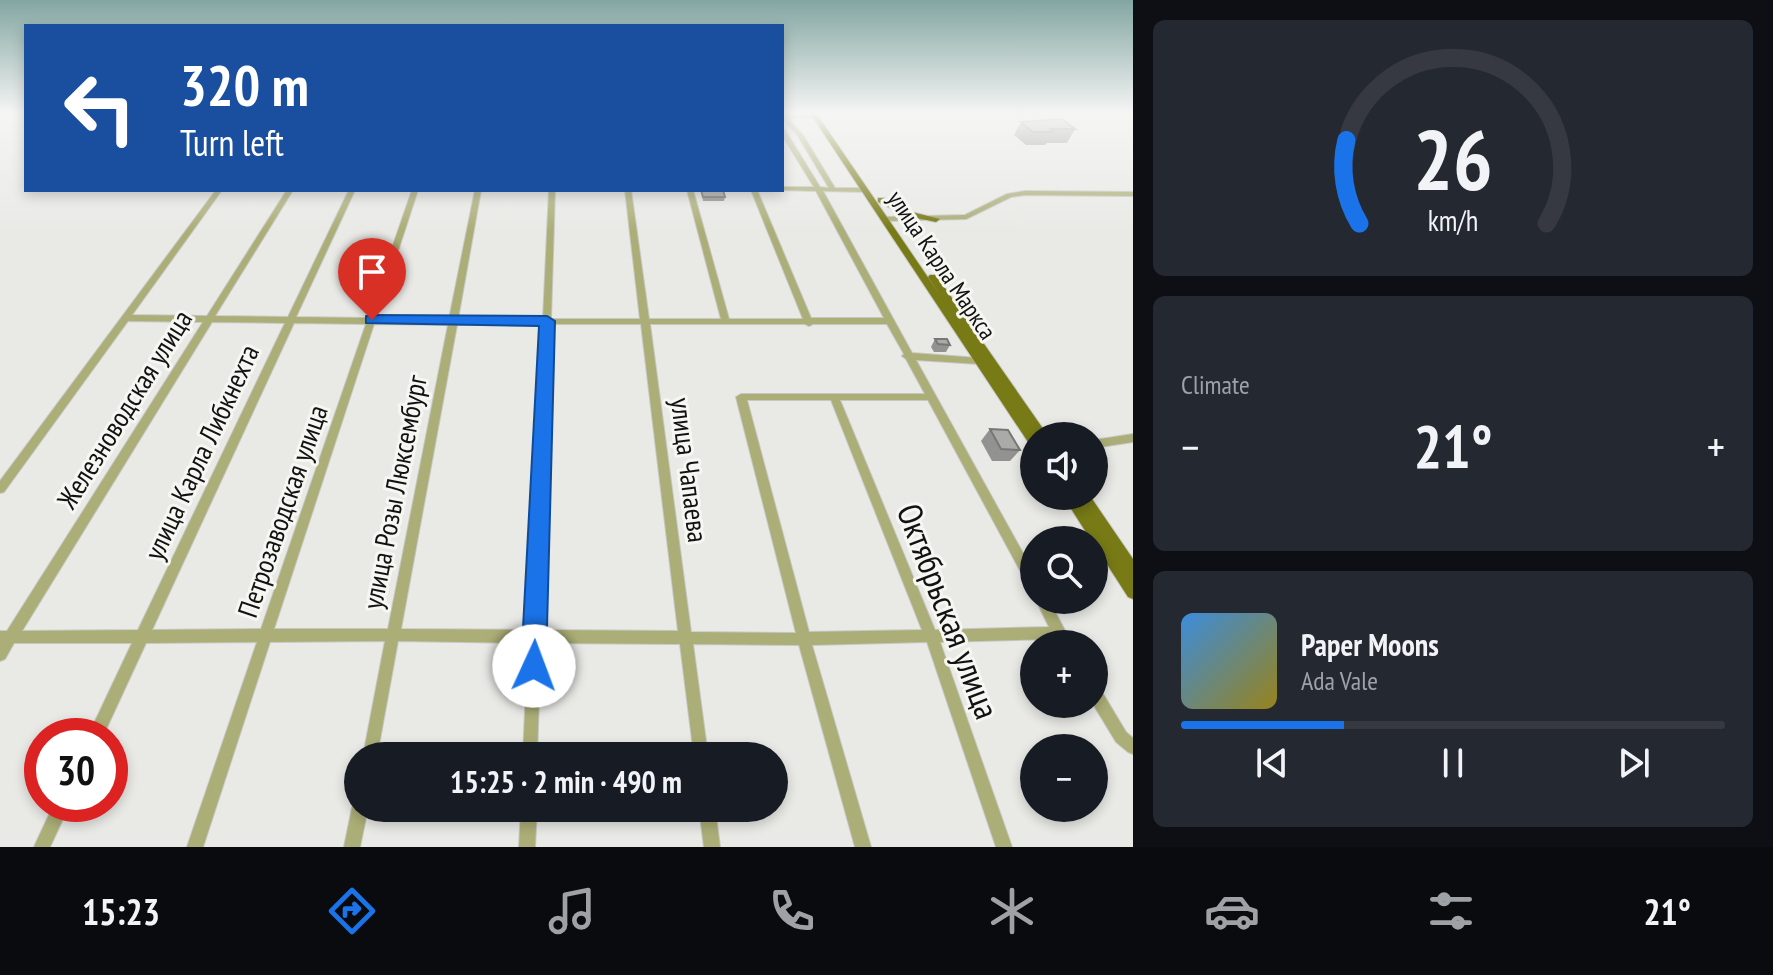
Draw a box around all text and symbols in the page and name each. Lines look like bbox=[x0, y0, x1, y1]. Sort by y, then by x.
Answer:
text: 320 m bbox=[180, 49, 309, 121]
icon: left bbox=[48, 56, 152, 160]
text: 26 bbox=[1413, 104, 1493, 212]
text: Turn left bbox=[180, 119, 284, 166]
street label: улица Карла Маркса bbox=[881, 185, 1003, 345]
text: km/h bbox=[1428, 202, 1478, 239]
pin bbox=[338, 238, 406, 320]
icon: arrive bbox=[350, 250, 394, 294]
street label: Железноводская улица bbox=[48, 303, 200, 516]
street label: улица Карла Либкнехта bbox=[135, 338, 267, 566]
text: Climate bbox=[1181, 368, 1250, 401]
street label: улица Розы Люксембург bbox=[353, 371, 435, 612]
street label: улица Чапаева bbox=[663, 396, 717, 544]
street label: Петрозаводская улица bbox=[228, 400, 336, 622]
text: 21° bbox=[1413, 407, 1493, 485]
text: − bbox=[1181, 418, 1199, 475]
text: + bbox=[1707, 418, 1725, 475]
map controls bbox=[1020, 422, 1108, 822]
button: sound bbox=[1020, 422, 1108, 510]
street label: Октябрьская улица bbox=[888, 497, 1010, 725]
button: search bbox=[1020, 526, 1108, 614]
position arrow bbox=[492, 624, 576, 708]
text: Paper Moons bbox=[1301, 625, 1439, 664]
button: + bbox=[1020, 630, 1108, 718]
text: Ada Vale bbox=[1301, 664, 1378, 697]
speed limit sign: 30 bbox=[24, 718, 128, 822]
button: − bbox=[1020, 734, 1108, 822]
icon: previous bbox=[1250, 741, 1294, 785]
icon: pause bbox=[1431, 741, 1475, 785]
icon: next bbox=[1612, 741, 1656, 785]
text: 15:25 · 2 min · 490 m bbox=[450, 762, 682, 801]
icon: directions bbox=[324, 883, 380, 939]
icon: music bbox=[544, 883, 600, 939]
icon: phone bbox=[764, 883, 820, 939]
icon: climate bbox=[984, 883, 1040, 939]
icon: car bbox=[1204, 883, 1260, 939]
icon: filters bbox=[1423, 883, 1479, 939]
text: 15:23 bbox=[82, 888, 160, 935]
text: 21° bbox=[1643, 888, 1691, 935]

